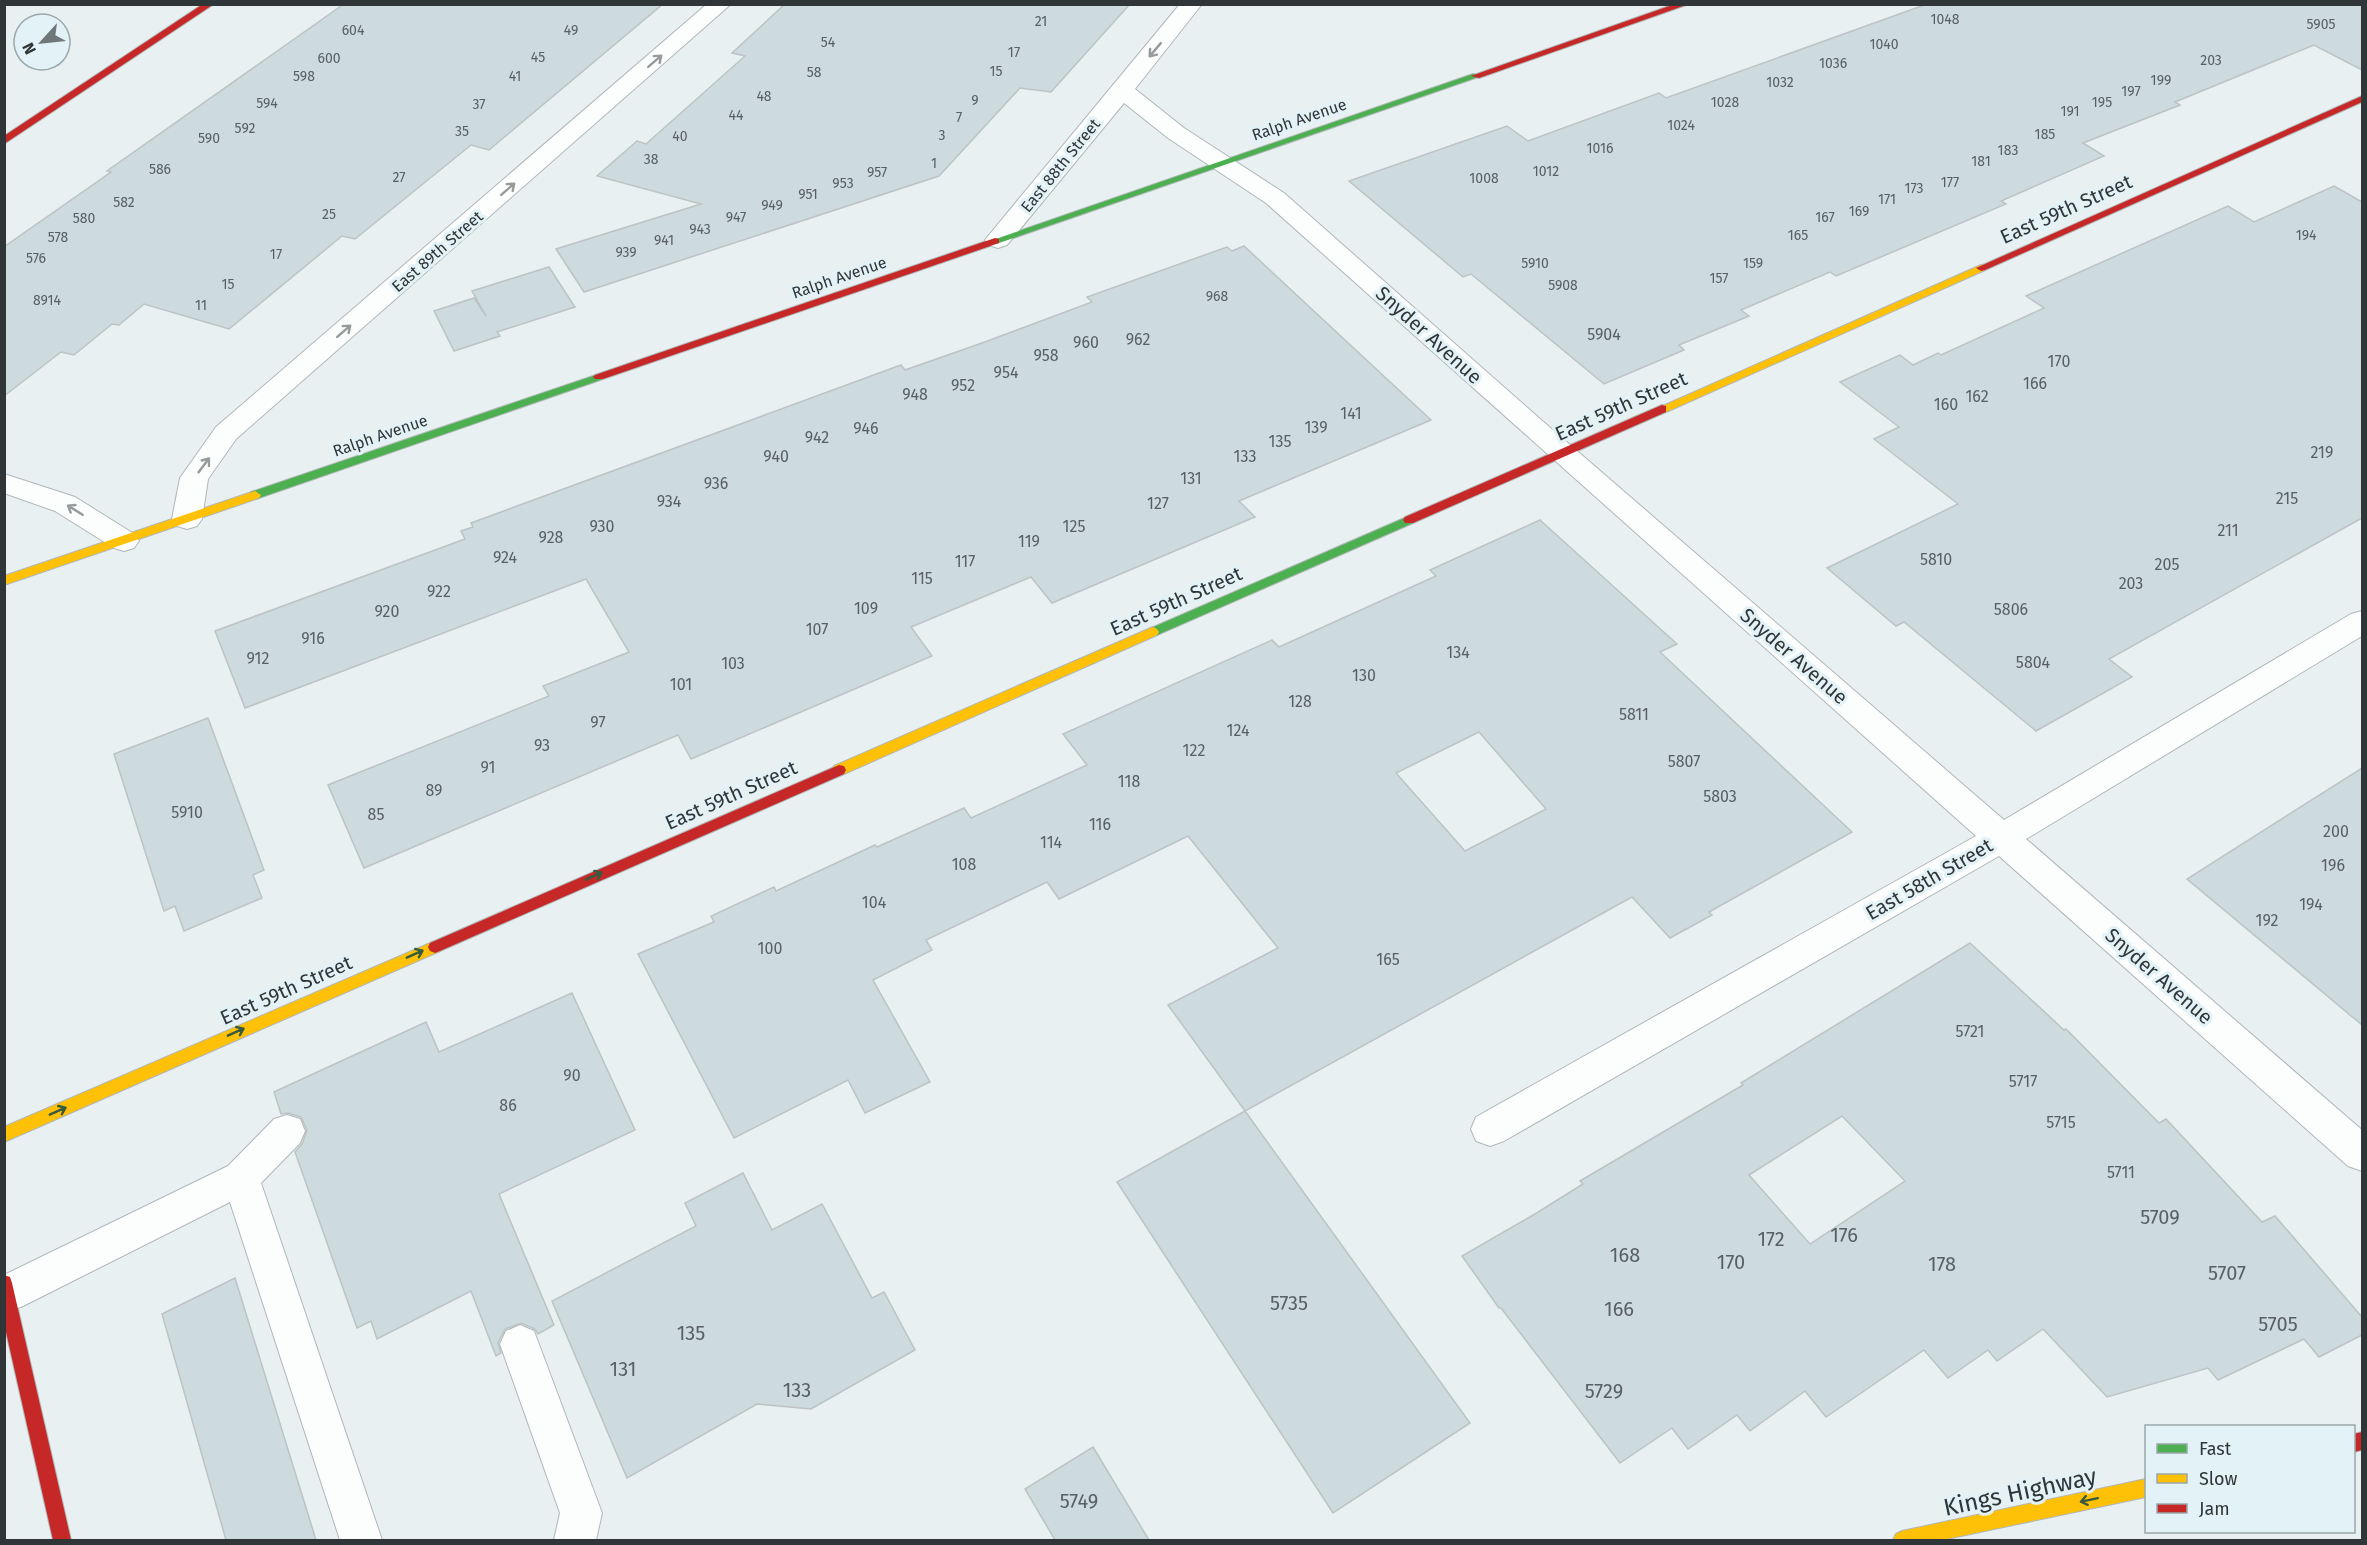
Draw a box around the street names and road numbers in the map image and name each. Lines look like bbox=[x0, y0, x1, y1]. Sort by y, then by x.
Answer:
street label: Ralph Avenue bbox=[1249, 94, 1349, 145]
street label: East 88th Street bbox=[1017, 115, 1104, 216]
street label: East 59th Street bbox=[1996, 169, 2136, 249]
street label: East 89th Street bbox=[388, 207, 487, 296]
street label: Ralph Avenue bbox=[789, 252, 889, 303]
street label: Snyder Avenue bbox=[1371, 281, 1487, 389]
street label: East 59th Street bbox=[1551, 366, 1691, 446]
street label: Ralph Avenue bbox=[330, 410, 430, 461]
street label: East 59th Street bbox=[1106, 561, 1246, 641]
street label: Snyder Avenue bbox=[1735, 603, 1853, 709]
street label: East 59th Street bbox=[661, 755, 801, 835]
street label: East 58th Street bbox=[1861, 833, 1997, 925]
street label: Snyder Avenue bbox=[2100, 923, 2218, 1029]
street label: East 59th Street bbox=[216, 950, 356, 1030]
street label: Kings Highway bbox=[1941, 1462, 2099, 1522]

